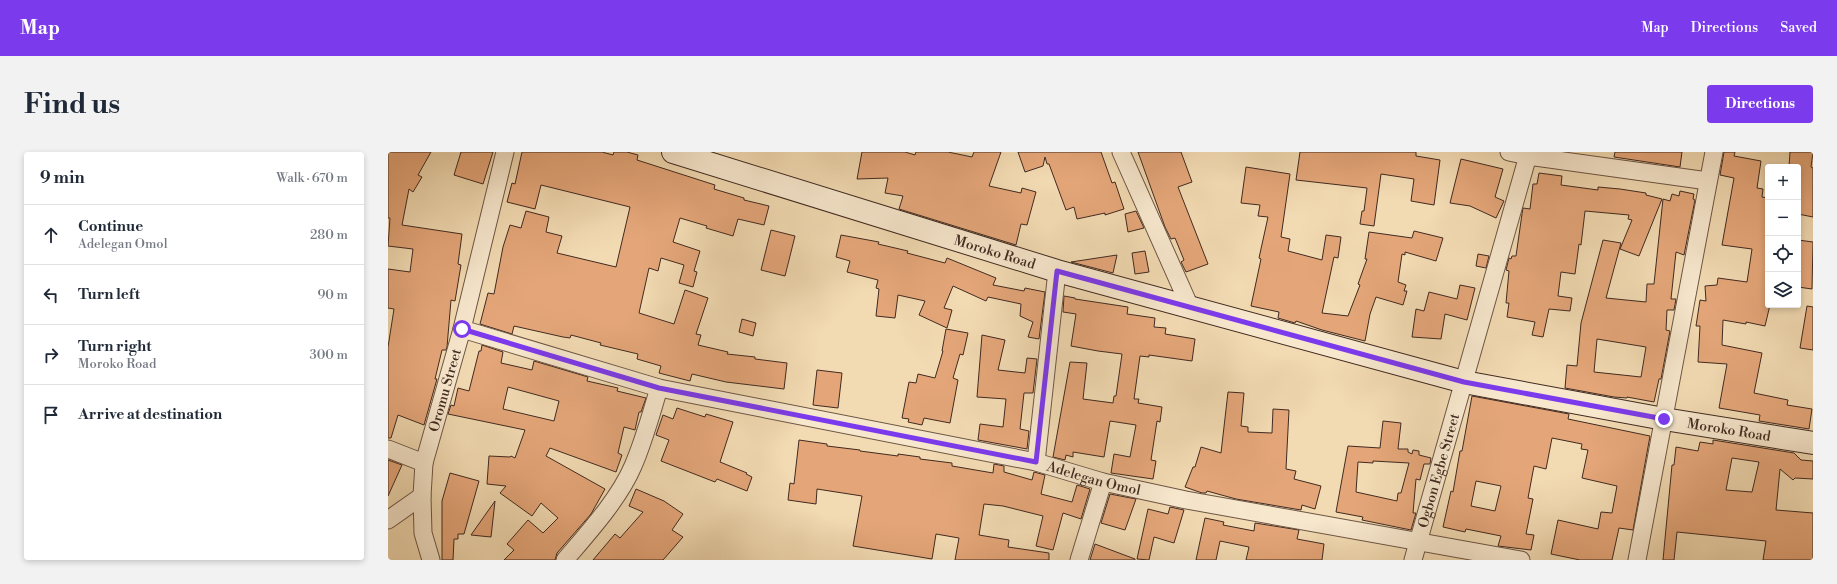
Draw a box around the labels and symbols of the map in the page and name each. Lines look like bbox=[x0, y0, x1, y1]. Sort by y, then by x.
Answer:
street label: Moroko Road bbox=[952, 232, 1038, 274]
route start bbox=[453, 320, 471, 338]
street label: Oromu Street bbox=[425, 347, 466, 434]
route end bbox=[1655, 410, 1673, 428]
street label: Ogbon Egbe Street bbox=[1415, 411, 1464, 530]
street label: Moroko Road bbox=[1686, 415, 1772, 446]
street label: Adelegan Omol bbox=[1044, 457, 1142, 500]

